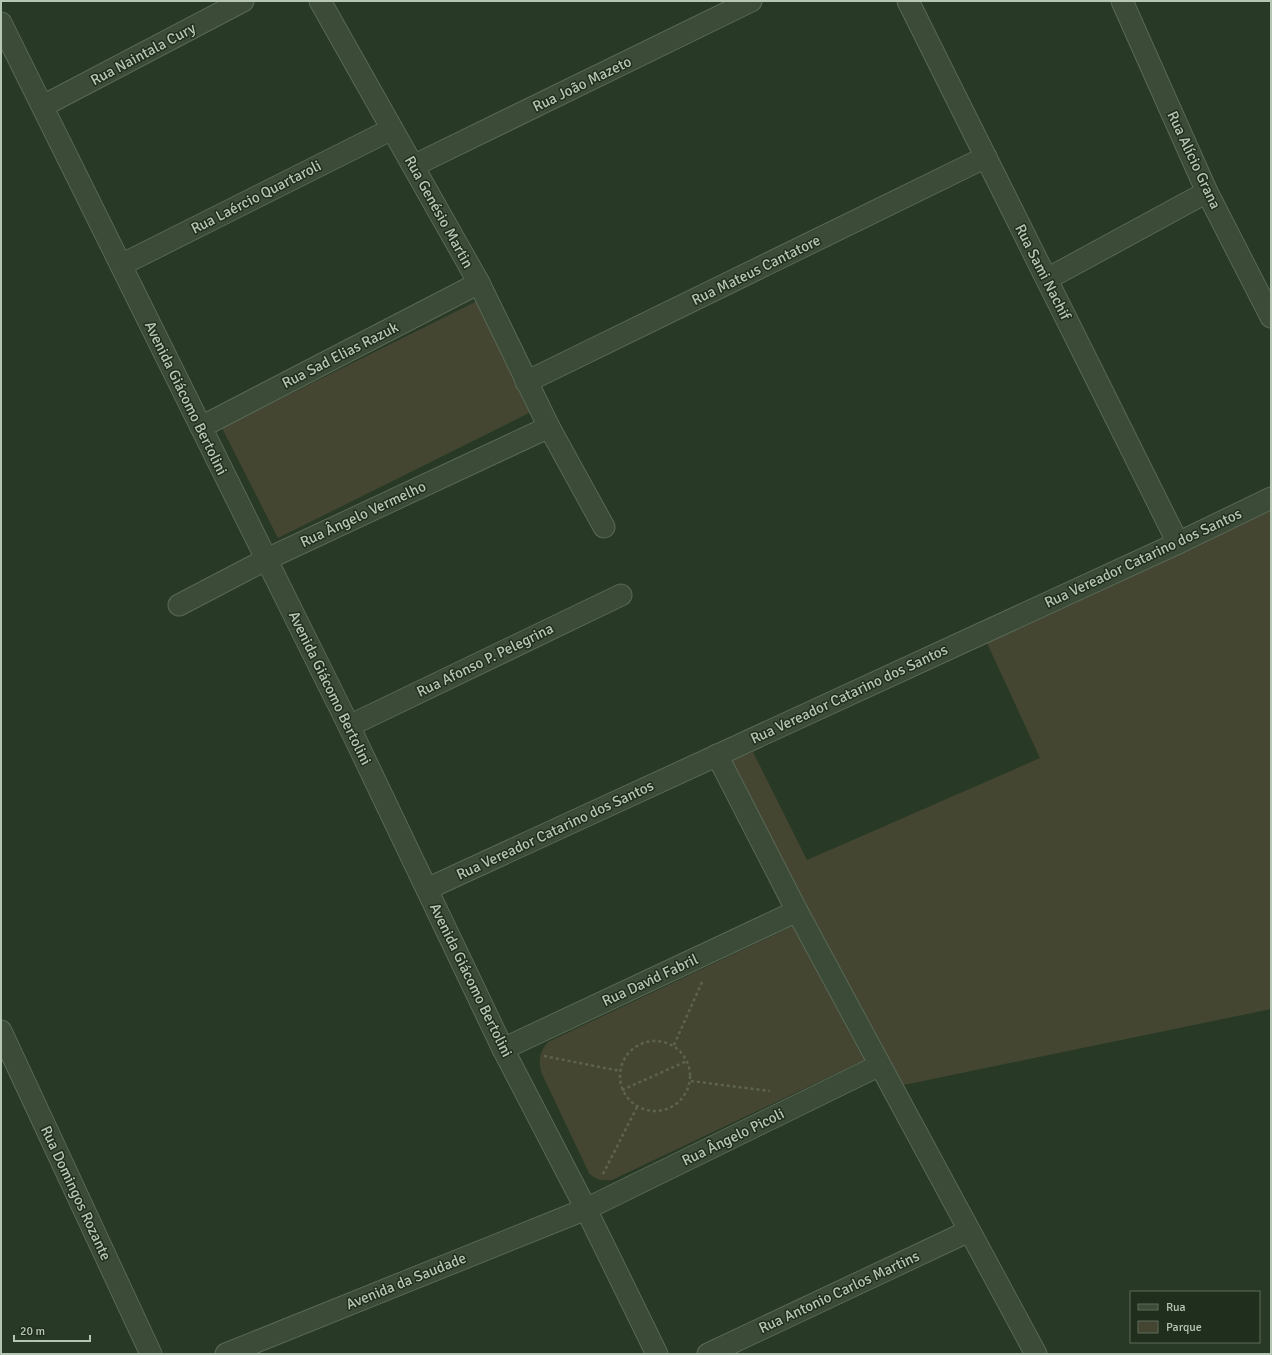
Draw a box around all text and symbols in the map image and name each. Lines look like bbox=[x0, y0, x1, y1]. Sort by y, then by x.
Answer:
street label: Rua Naintala Cury bbox=[87, 19, 199, 89]
street label: Rua João Mazeto bbox=[530, 52, 634, 116]
street label: Rua Alício Grana bbox=[1163, 108, 1225, 212]
street label: Rua Genésio Martin bbox=[401, 153, 477, 271]
street label: Rua Laércio Quartaroli bbox=[188, 156, 324, 238]
street label: Rua Sami Nachif bbox=[1011, 221, 1075, 324]
street label: Rua Mateus Cantatore bbox=[689, 231, 823, 309]
street label: Avenida Giácomo Bertolini bbox=[141, 318, 231, 478]
street label: Rua Sad Elias Razuk bbox=[279, 318, 402, 392]
street label: Rua Ângelo Vermelho bbox=[297, 477, 429, 551]
street label: Rua Vereador Catarino dos Santos bbox=[1041, 504, 1245, 612]
street label: Avenida Giácomo Bertolini bbox=[285, 608, 375, 768]
street label: Rua Afonso P. Pelegrina bbox=[414, 619, 556, 701]
street label: Rua Vereador Catarino dos Santos bbox=[747, 640, 951, 748]
street label: Rua Vereador Catarino dos Santos bbox=[453, 776, 657, 884]
street label: Avenida Giácomo Bertolini bbox=[426, 900, 516, 1060]
street label: Rua David Fabril bbox=[599, 950, 701, 1010]
street label: Rua Ângelo Picoli bbox=[679, 1104, 787, 1170]
street label: Rua Domingos Rozante bbox=[37, 1123, 115, 1263]
street label: Rua Antonio Carlos Martins bbox=[756, 1247, 923, 1337]
street label: Avenida da Saudade bbox=[343, 1249, 469, 1313]
legend bbox=[1130, 1291, 1260, 1343]
text: Rua bbox=[1166, 1300, 1186, 1315]
scale bar bbox=[14, 1317, 90, 1343]
text: Parque bbox=[1166, 1320, 1202, 1335]
text: 20 m bbox=[20, 1324, 45, 1339]

